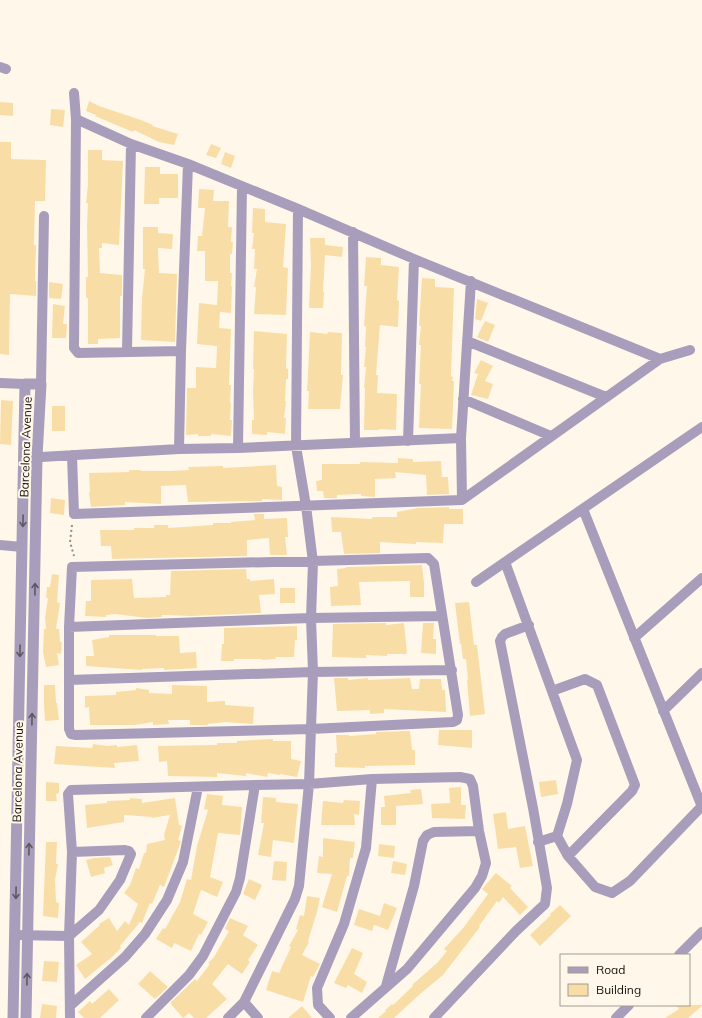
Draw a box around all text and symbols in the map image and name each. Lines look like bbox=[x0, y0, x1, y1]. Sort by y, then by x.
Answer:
street label: Barcelona Avenue bbox=[16, 396, 35, 498]
one-way arrow bbox=[19, 514, 26, 527]
one-way arrow bbox=[31, 583, 38, 596]
one-way arrow bbox=[16, 644, 24, 657]
one-way arrow bbox=[28, 713, 36, 726]
street label: Barcelona Avenue bbox=[9, 721, 26, 823]
one-way arrow bbox=[25, 843, 33, 856]
one-way arrow bbox=[12, 886, 20, 899]
legend bbox=[560, 954, 690, 1006]
text: Road bbox=[596, 962, 625, 977]
one-way arrow bbox=[23, 973, 31, 986]
text: Building bbox=[596, 982, 641, 997]

